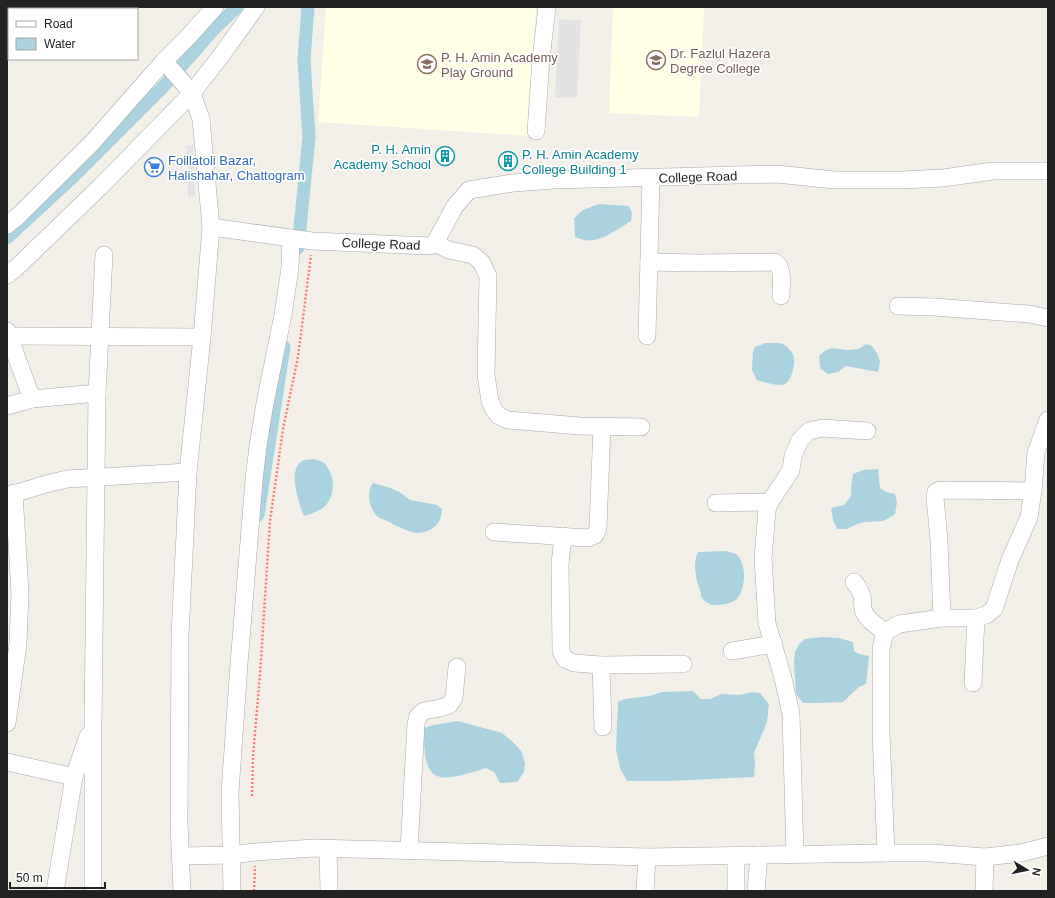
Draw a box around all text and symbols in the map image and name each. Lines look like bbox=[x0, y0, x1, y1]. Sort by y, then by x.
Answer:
legend bbox=[8, 8, 138, 60]
text: Road bbox=[44, 17, 73, 31]
text: Water bbox=[44, 37, 76, 51]
place label: Dr. Fazlul Hazera Degree College bbox=[670, 46, 771, 76]
school or university icon: Dr. Fazlul Hazera Degree College bbox=[645, 49, 667, 71]
place label: P. H. Amin Academy Play Ground bbox=[441, 50, 558, 80]
school or university icon: P. H. Amin Academy Play Ground bbox=[416, 53, 438, 75]
place label: P. H. Amin Academy School bbox=[333, 142, 431, 172]
building icon: P. H. Amin Academy School bbox=[434, 145, 456, 167]
place label: P. H. Amin Academy College Building 1 bbox=[522, 147, 639, 177]
building icon: P. H. Amin Academy College Building 1 bbox=[497, 150, 519, 172]
place label: Foillatoli Bazar, Halishahar, Chattogram bbox=[168, 153, 305, 183]
supermarket icon: Foillatoli Bazar, Halishahar, Chattogram bbox=[143, 156, 165, 178]
street label: College Road bbox=[658, 168, 738, 186]
street label: College Road bbox=[341, 235, 421, 253]
north arrow bbox=[1007, 850, 1047, 890]
scale bar bbox=[10, 864, 105, 890]
text: N bbox=[1030, 867, 1043, 877]
text: 50 m bbox=[16, 871, 43, 885]

